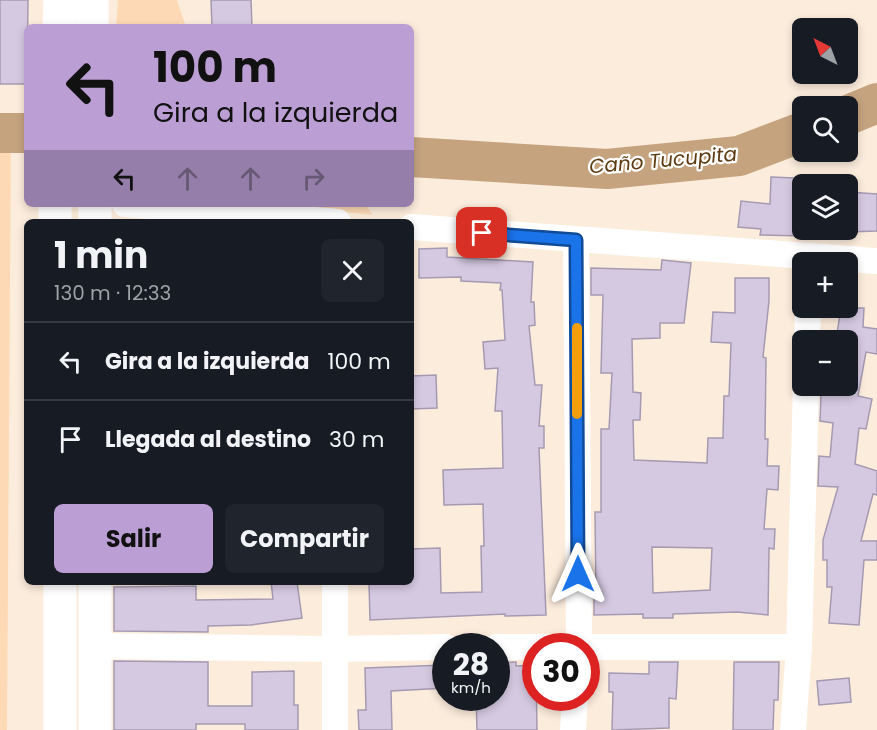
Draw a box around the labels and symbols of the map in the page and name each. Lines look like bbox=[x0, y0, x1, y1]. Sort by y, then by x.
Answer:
north arrow bbox=[792, 18, 858, 84]
water label: Caño Tucupita bbox=[588, 140, 738, 180]
pin bbox=[456, 207, 507, 258]
position arrow bbox=[546, 542, 610, 606]
speed limit sign: 30 bbox=[522, 633, 600, 711]

